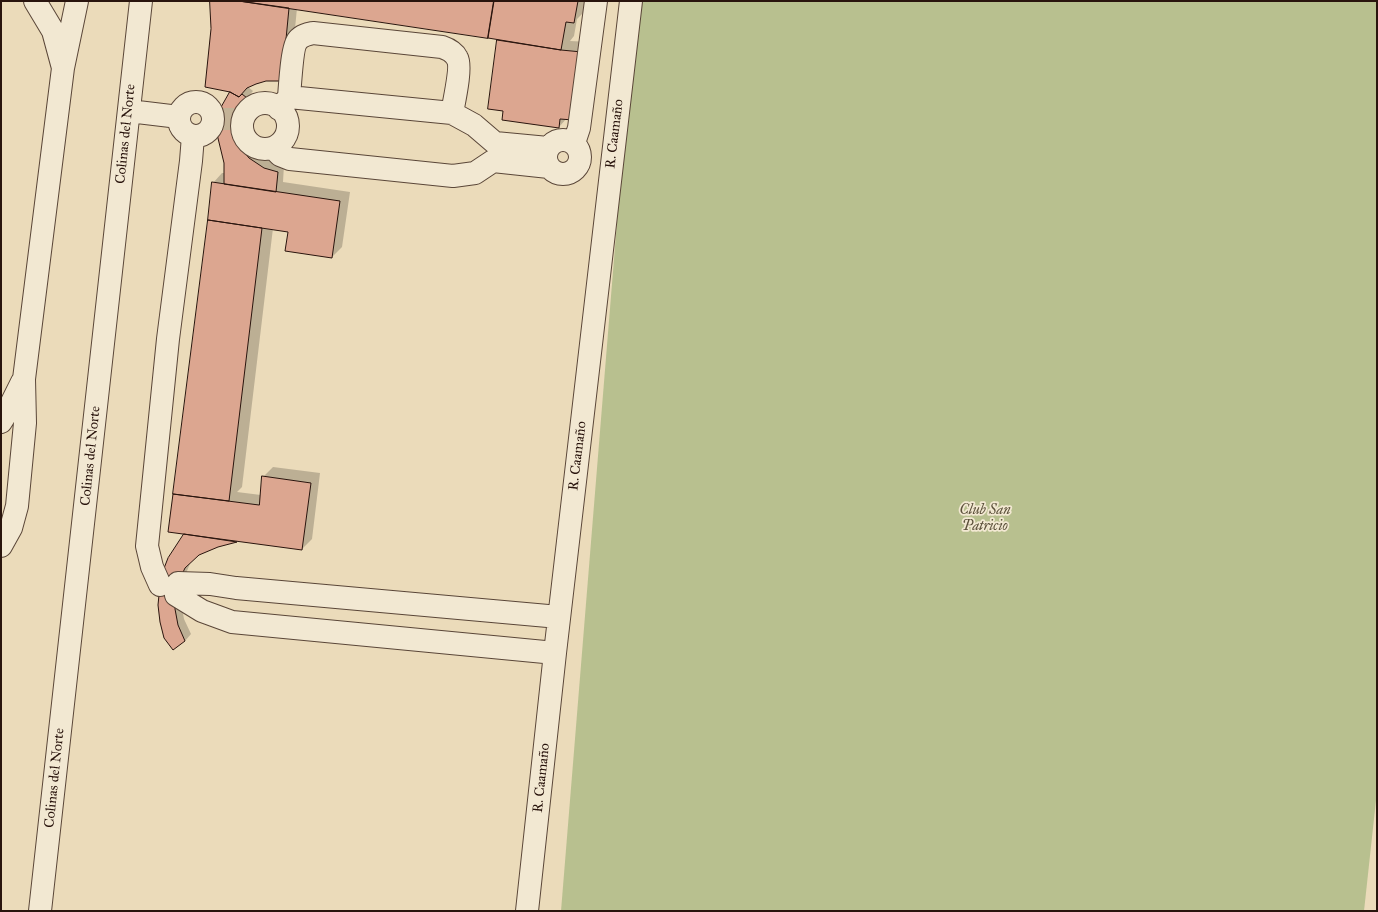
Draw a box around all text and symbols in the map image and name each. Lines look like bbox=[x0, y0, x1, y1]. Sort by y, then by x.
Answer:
street label: Colinas del Norte bbox=[112, 83, 140, 185]
street label: R. Caamaño bbox=[602, 98, 628, 170]
street label: Colinas del Norte bbox=[77, 405, 105, 507]
street label: R. Caamaño bbox=[565, 420, 591, 492]
park label: Club San Patricio bbox=[959, 503, 1011, 536]
street label: Colinas del Norte bbox=[41, 727, 69, 829]
street label: R. Caamaño bbox=[530, 742, 554, 814]

